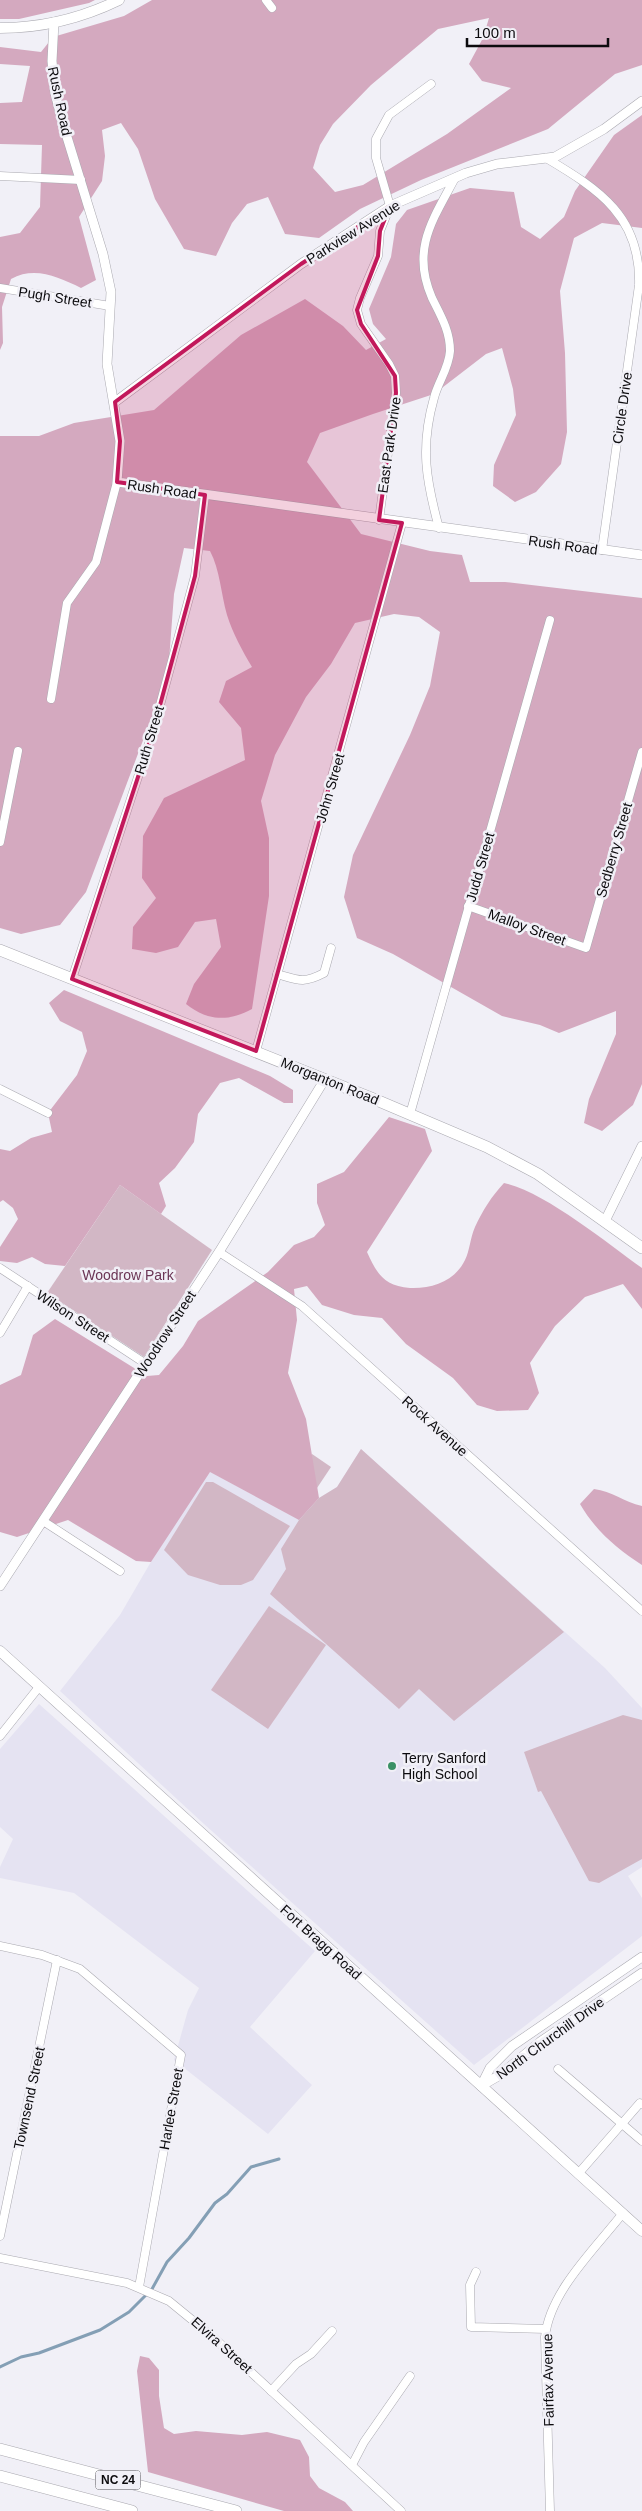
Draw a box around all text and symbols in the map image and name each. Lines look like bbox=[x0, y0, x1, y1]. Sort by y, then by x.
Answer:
scale bar bbox=[467, 15, 608, 47]
text: 100 m bbox=[474, 24, 516, 41]
street label: Rush Road bbox=[45, 65, 75, 137]
street label: Parkview Avenue bbox=[303, 197, 403, 267]
street label: Pugh Street bbox=[17, 283, 93, 311]
street label: Circle Drive bbox=[609, 371, 635, 445]
street label: East Park Drive bbox=[374, 396, 404, 494]
street label: Rush Road bbox=[126, 476, 198, 502]
street label: Rush Road bbox=[527, 532, 599, 558]
street label: Ruth Street bbox=[131, 704, 167, 776]
street label: John Street bbox=[312, 751, 348, 825]
street label: Sedberry Street bbox=[593, 801, 635, 899]
street label: Judd Street bbox=[462, 830, 498, 904]
street label: Malloy Street bbox=[486, 906, 568, 949]
street label: Morganton Road bbox=[279, 1054, 381, 1108]
park label: Woodrow Park bbox=[82, 1267, 175, 1283]
street label: Wilson Street bbox=[34, 1287, 112, 1345]
street label: Woodrow Street bbox=[131, 1288, 199, 1380]
street label: Rock Avenue bbox=[399, 1393, 471, 1460]
place label: Terry Sanford High School bbox=[402, 1750, 486, 1782]
marker: Terry Sanford High School bbox=[386, 1760, 398, 1772]
street label: Fort Bragg Road bbox=[277, 1901, 365, 1983]
street label: North Churchill Drive bbox=[493, 1993, 607, 2082]
street label: Townsend Street bbox=[10, 2045, 48, 2151]
street label: Harlee Street bbox=[156, 2067, 186, 2151]
street label: Elvira Street bbox=[188, 2314, 256, 2377]
street label: Fairfax Avenue bbox=[539, 2333, 557, 2427]
road number: NC 24 bbox=[96, 2470, 140, 2490]

